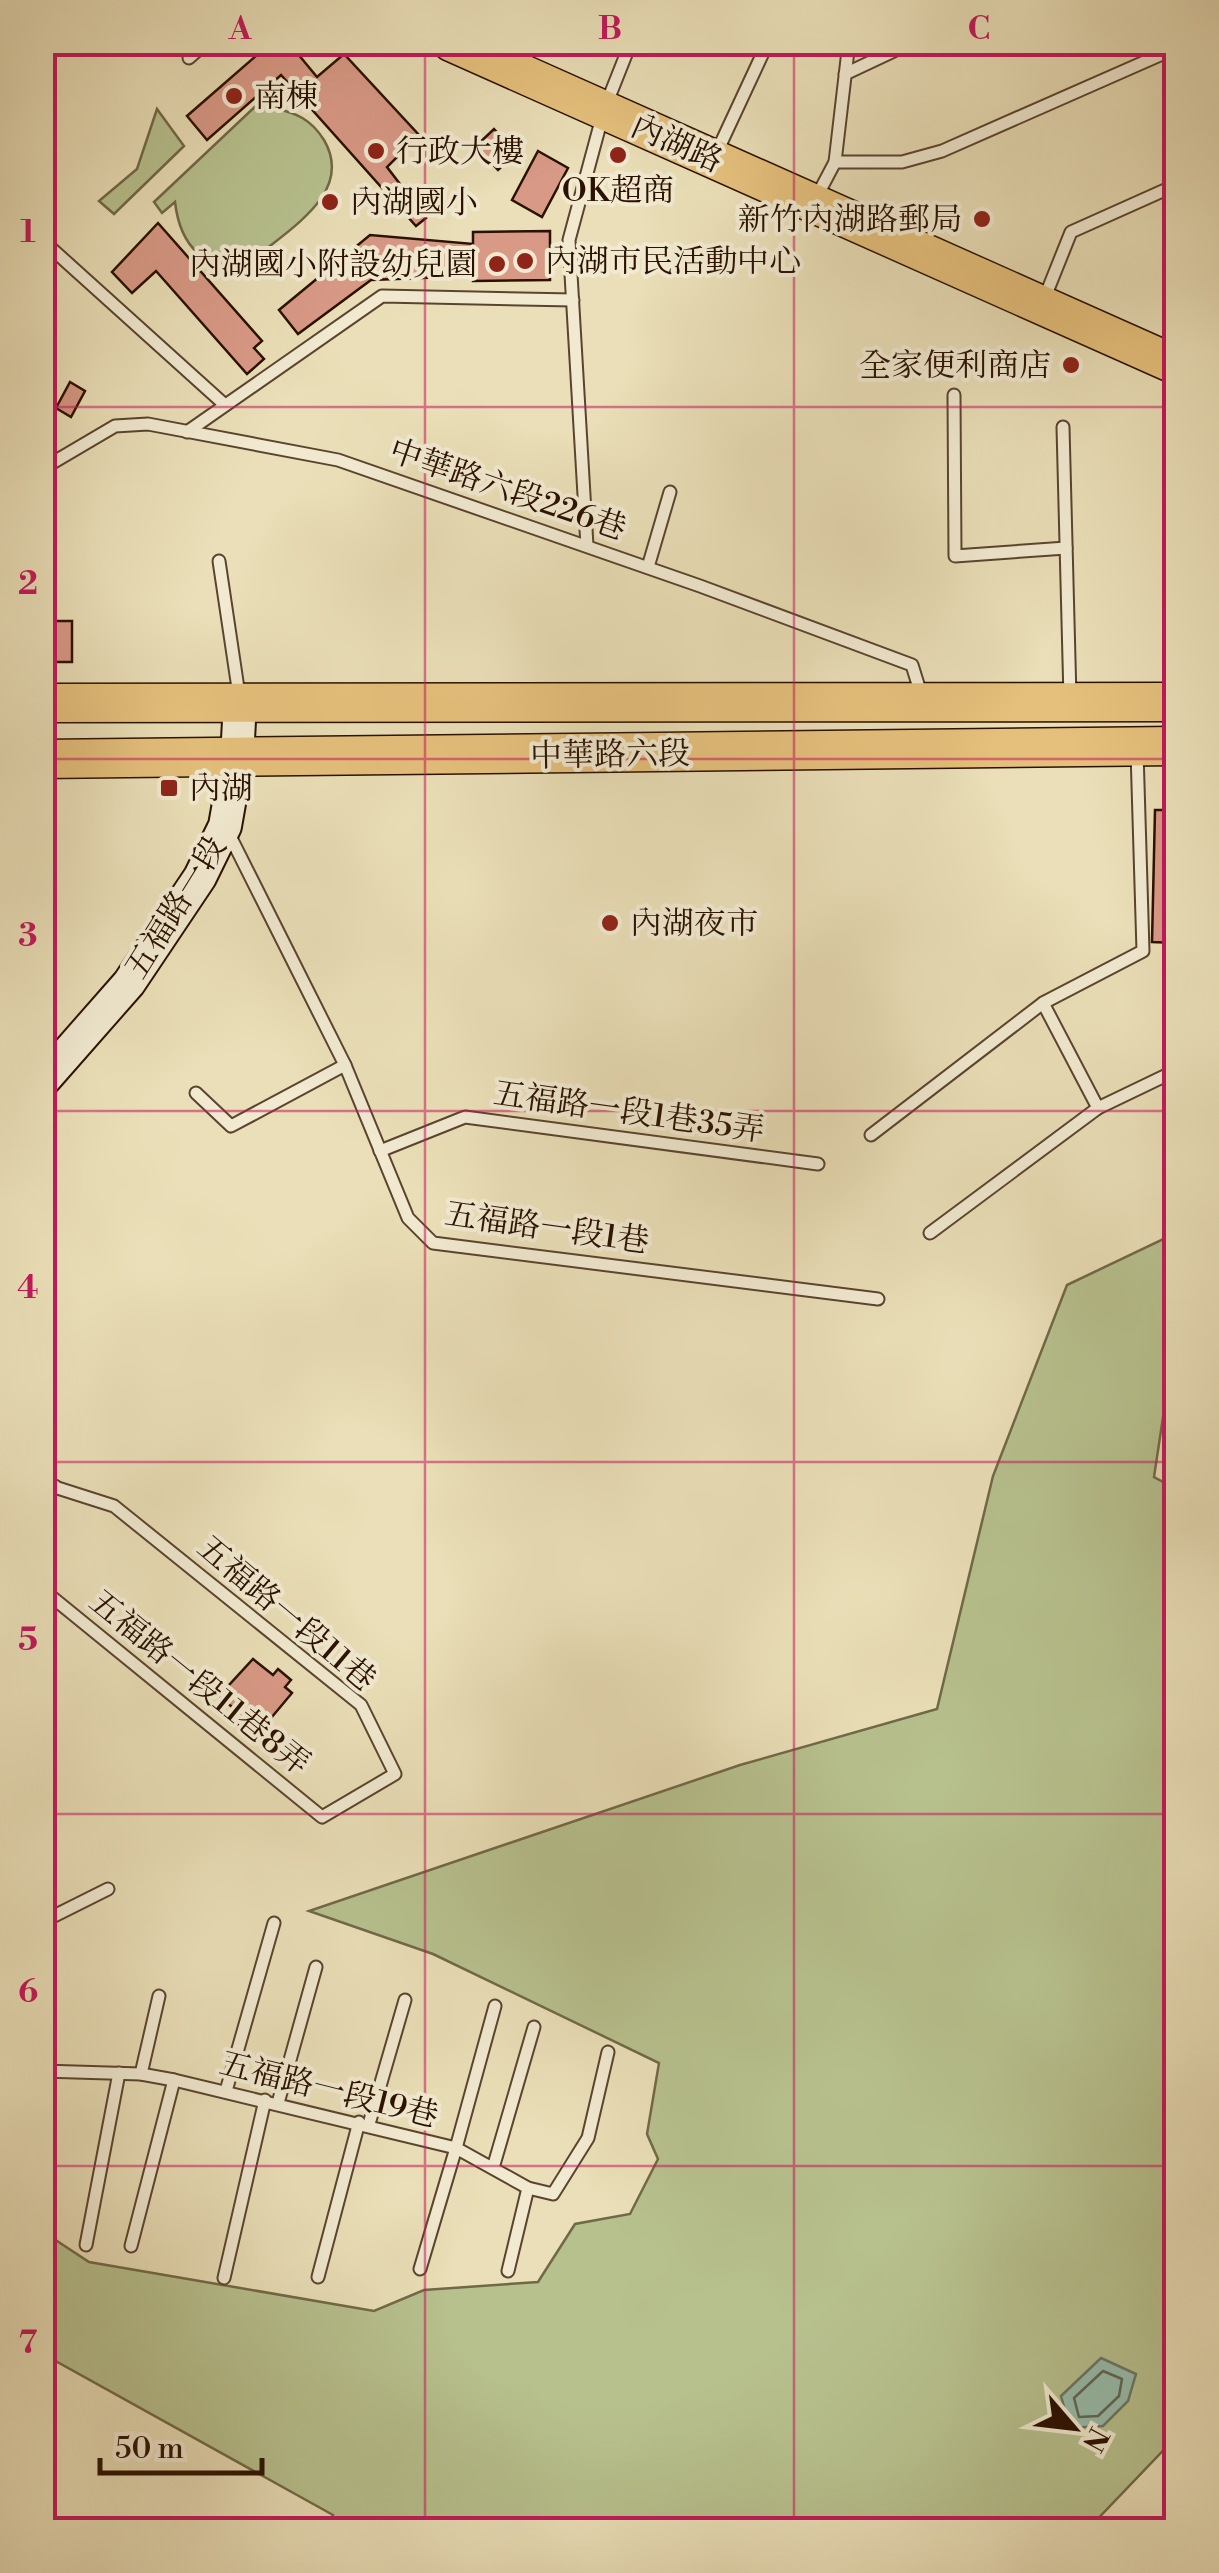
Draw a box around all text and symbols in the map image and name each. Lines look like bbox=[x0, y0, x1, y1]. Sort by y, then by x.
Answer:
text: A bbox=[228, 9, 253, 49]
text: B bbox=[598, 9, 622, 49]
text: C bbox=[968, 9, 990, 49]
place label: 南棟 bbox=[254, 77, 318, 117]
marker: 南棟 bbox=[223, 85, 245, 107]
street label: 內湖路 bbox=[625, 106, 729, 182]
place label: 行政大樓 bbox=[396, 132, 524, 172]
marker: 行政大樓 bbox=[365, 140, 387, 162]
marker: OK超商 bbox=[607, 144, 629, 166]
place label: OK超商 bbox=[562, 171, 674, 211]
place label: 內湖國小 bbox=[350, 183, 478, 223]
marker: 內湖國小 bbox=[319, 191, 341, 213]
place label: 新竹內湖路郵局 bbox=[738, 200, 962, 240]
marker: 新竹內湖路郵局 bbox=[971, 208, 993, 230]
text: 1 bbox=[20, 212, 36, 252]
place label: 內湖市民活動中心 bbox=[545, 242, 801, 282]
place label: 內湖國小附設幼兒園 bbox=[189, 245, 477, 285]
marker: 內湖市民活動中心 bbox=[514, 250, 536, 272]
marker: 內湖國小附設幼兒園 bbox=[486, 253, 508, 275]
place label: 全家便利商店 bbox=[859, 346, 1051, 386]
marker: 全家便利商店 bbox=[1060, 354, 1082, 376]
street label: 中華路六段226巷 bbox=[384, 431, 631, 549]
text: 2 bbox=[18, 564, 38, 604]
street label: 中華路六段 bbox=[530, 734, 690, 776]
place label: 內湖 bbox=[189, 769, 253, 809]
marker: 內湖 bbox=[158, 777, 180, 799]
street label: 五福路一段 bbox=[116, 829, 235, 986]
place label: 內湖夜市 bbox=[630, 904, 758, 944]
marker: 內湖夜市 bbox=[599, 912, 621, 934]
text: 3 bbox=[18, 916, 38, 956]
street label: 五福路一段1巷35弄 bbox=[491, 1073, 767, 1151]
street label: 五福路一段1巷 bbox=[442, 1194, 652, 1262]
text: 4 bbox=[17, 1268, 39, 1308]
street label: 五福路一段11巷 bbox=[189, 1528, 384, 1700]
street label: 五福路一段11巷8弄 bbox=[81, 1582, 318, 1784]
text: 5 bbox=[18, 1620, 38, 1660]
text: 6 bbox=[18, 1972, 38, 2012]
street label: 五福路一段19巷 bbox=[215, 2043, 442, 2136]
text: 7 bbox=[19, 2323, 38, 2363]
north arrow bbox=[1024, 2378, 1124, 2478]
scale bar bbox=[100, 2413, 262, 2475]
text: N bbox=[1074, 2421, 1115, 2457]
text: 50 m bbox=[115, 2430, 184, 2468]

